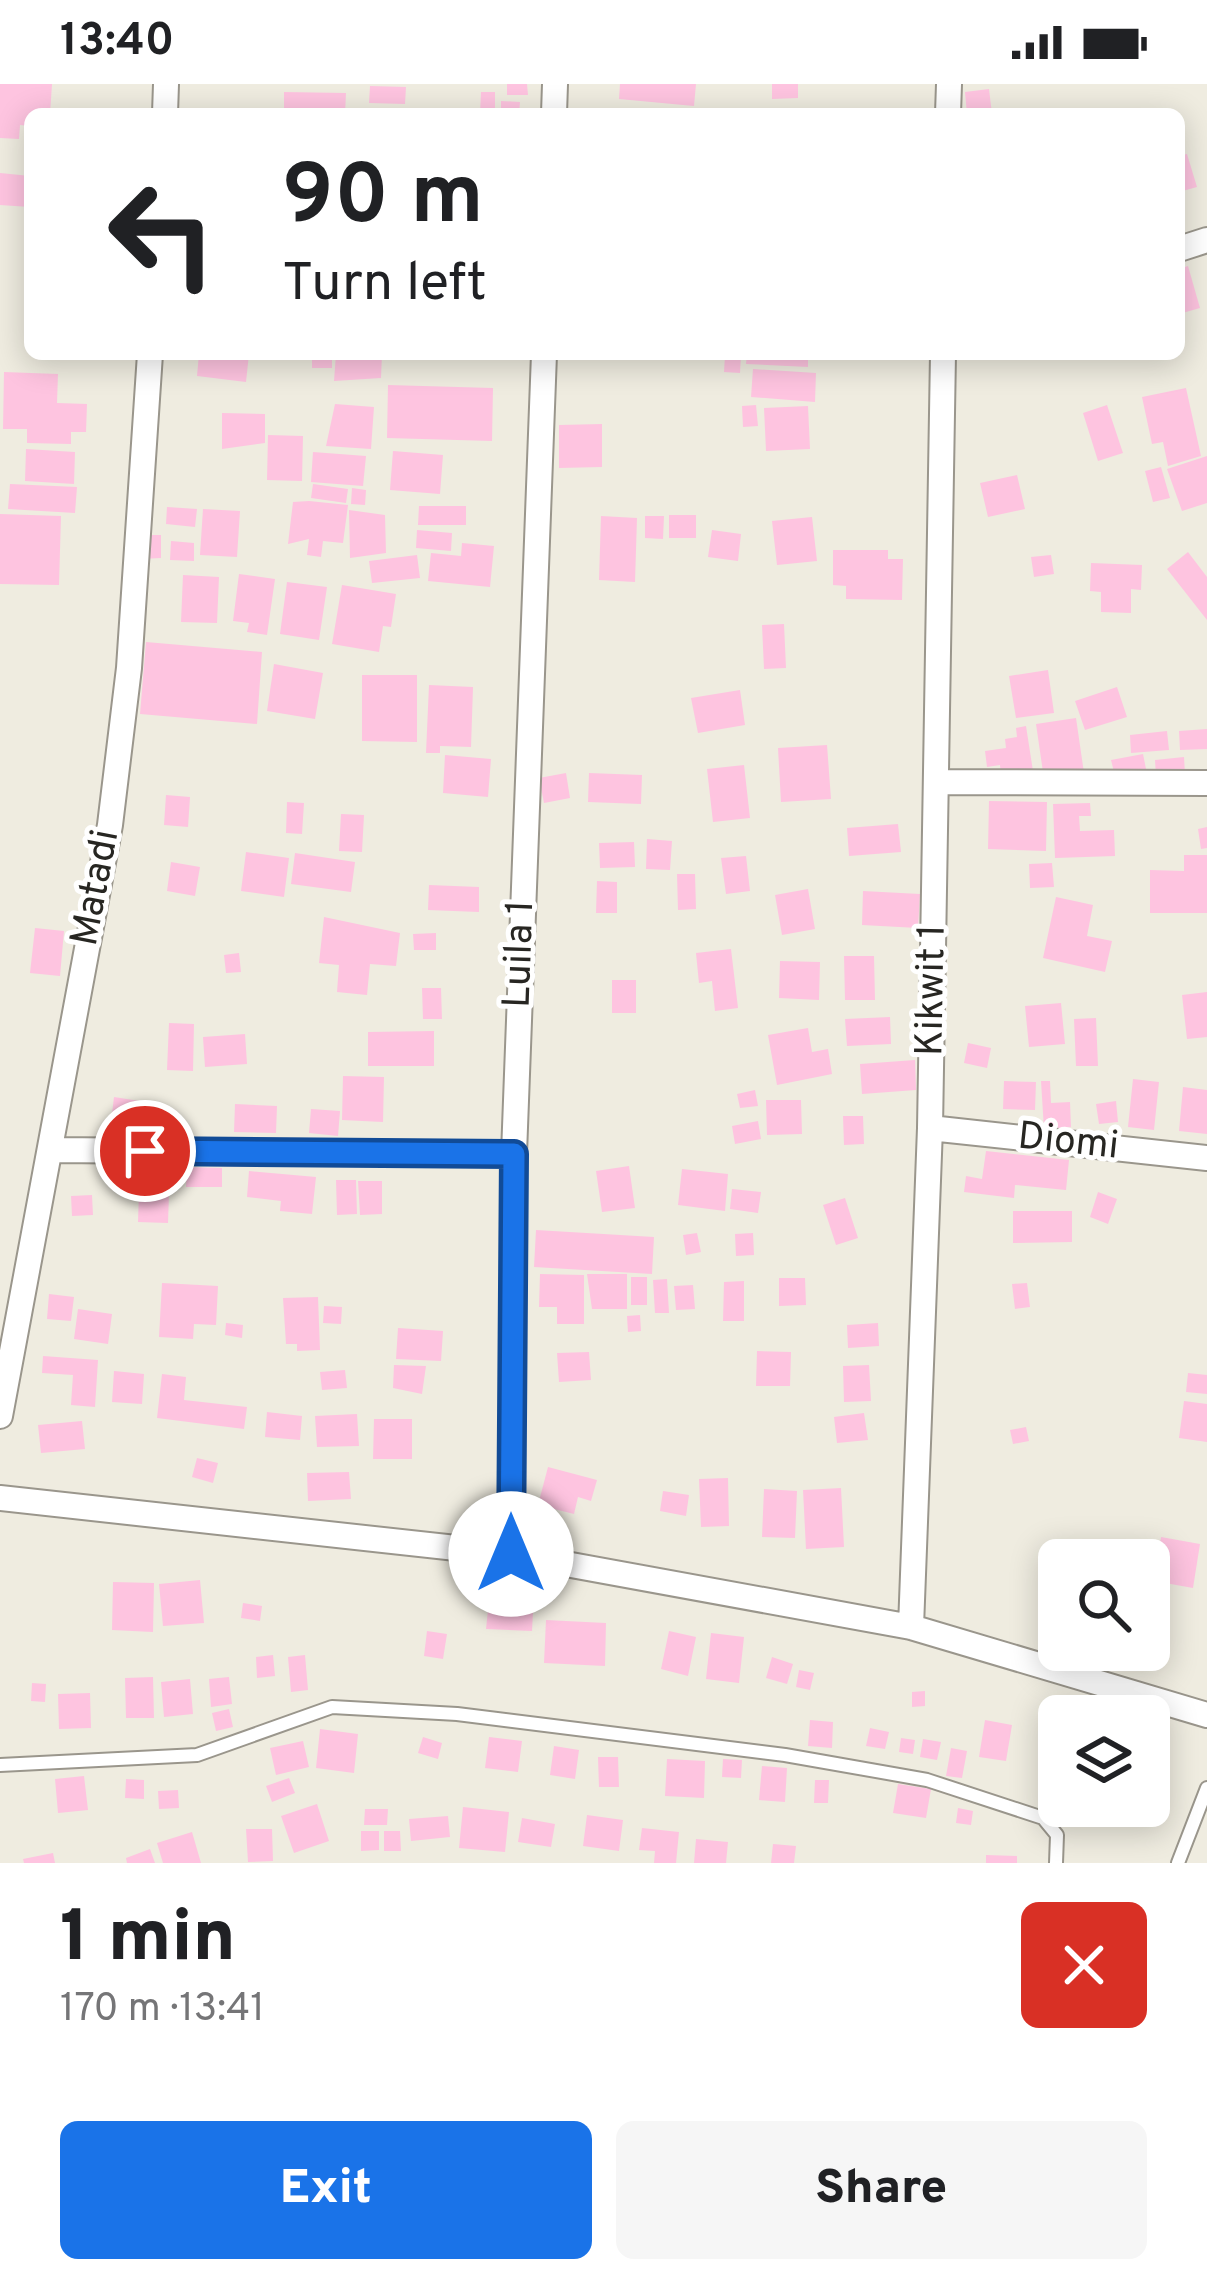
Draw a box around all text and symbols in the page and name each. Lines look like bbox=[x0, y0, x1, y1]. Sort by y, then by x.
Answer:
text: 13:40 bbox=[60, 14, 174, 71]
text: 90 m bbox=[282, 147, 484, 253]
icon: left bbox=[84, 156, 240, 312]
text: Turn left bbox=[282, 251, 487, 320]
street label: Matadi bbox=[62, 826, 132, 950]
street label: Luila 1 bbox=[495, 899, 547, 1009]
street label: Kikwit 1 bbox=[907, 924, 959, 1056]
pin bbox=[94, 1100, 196, 1202]
street label: Diomi bbox=[1015, 1113, 1121, 1173]
icon: arrive bbox=[112, 1118, 178, 1184]
position arrow bbox=[448, 1491, 574, 1617]
map controls bbox=[1038, 1539, 1170, 1827]
button: search bbox=[1038, 1539, 1170, 1671]
button: layers bbox=[1038, 1695, 1170, 1827]
text: 1 min bbox=[60, 1895, 236, 1987]
button: close bbox=[1021, 1902, 1147, 2028]
text: 170 m · 13:41 bbox=[60, 1986, 265, 2035]
button: Exit bbox=[60, 2121, 592, 2259]
button: Share bbox=[616, 2121, 1147, 2259]

